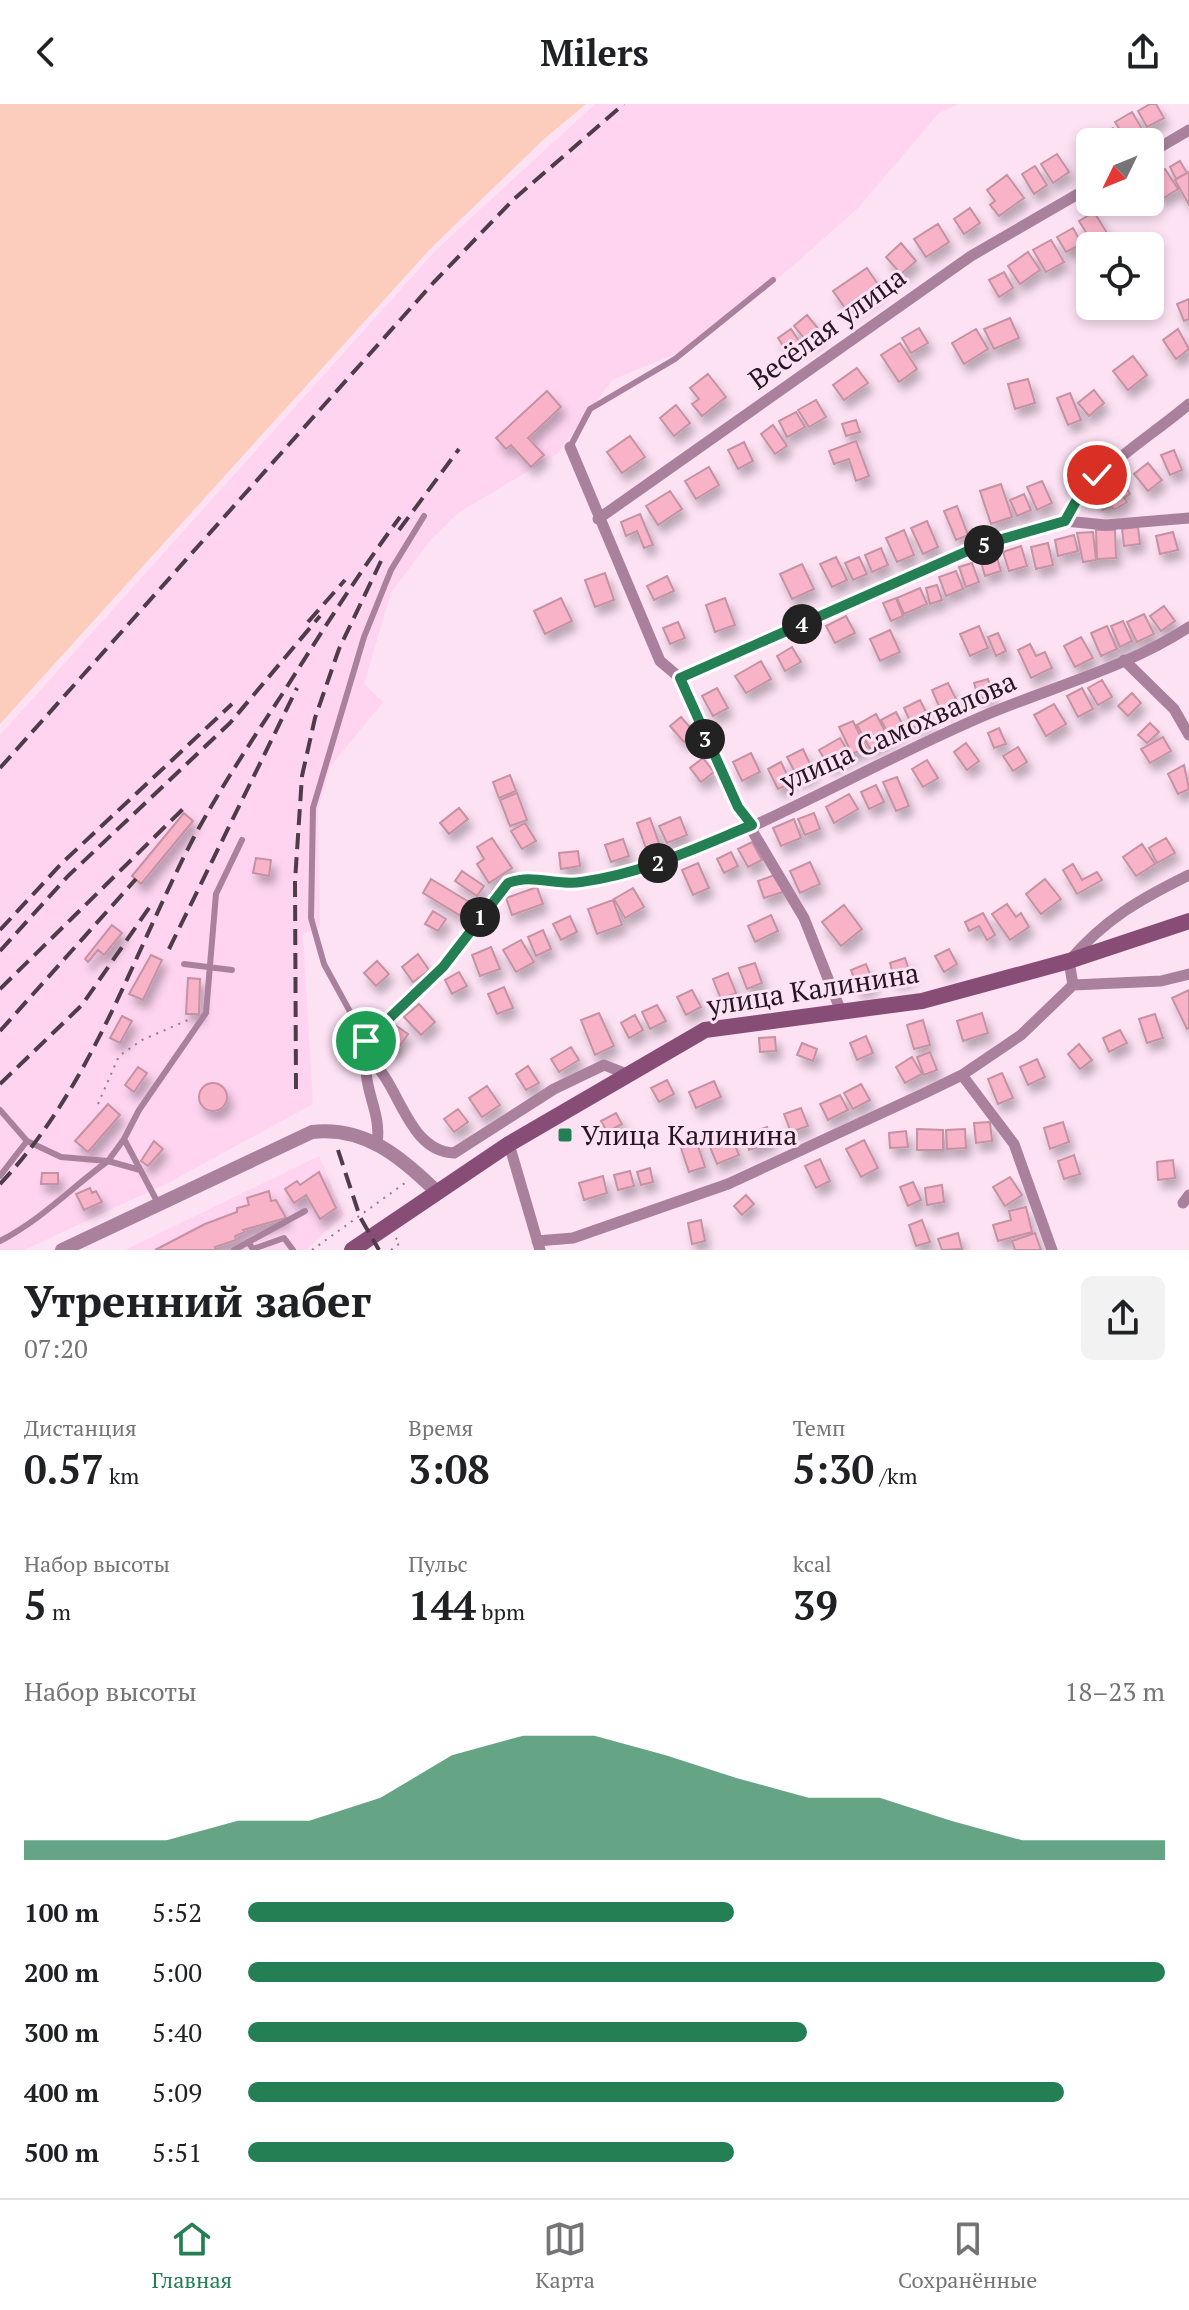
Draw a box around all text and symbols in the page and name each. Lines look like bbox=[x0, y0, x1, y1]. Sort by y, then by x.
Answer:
text: Milers bbox=[540, 29, 649, 76]
icon: back bbox=[24, 30, 68, 74]
icon: share bbox=[1121, 30, 1165, 74]
north arrow bbox=[1076, 128, 1164, 216]
map controls bbox=[1076, 128, 1164, 320]
button: locate bbox=[1076, 232, 1164, 320]
street label: Весёлая улица bbox=[741, 258, 913, 397]
pin bbox=[1063, 441, 1131, 509]
icon: check bbox=[1075, 453, 1119, 497]
pin: 5 bbox=[964, 525, 1004, 565]
text: 5 bbox=[978, 530, 990, 559]
pin: 4 bbox=[782, 604, 822, 644]
text: 4 bbox=[796, 609, 808, 638]
street label: улица Самохвалова bbox=[773, 662, 1022, 800]
pin: 3 bbox=[685, 719, 725, 759]
text: 3 bbox=[699, 724, 711, 753]
pin: 2 bbox=[638, 843, 678, 883]
text: 2 bbox=[652, 848, 664, 877]
pin: 1 bbox=[460, 897, 500, 937]
text: 1 bbox=[474, 902, 486, 931]
street label: улица Калинина bbox=[703, 953, 922, 1024]
pin bbox=[332, 1007, 400, 1075]
icon: arrive bbox=[344, 1019, 388, 1063]
place label: Улица Калинина bbox=[581, 1116, 797, 1153]
marker: Улица Калинина bbox=[556, 1126, 574, 1144]
text: Утренний забег bbox=[24, 1271, 371, 1330]
button: share bbox=[1081, 1276, 1165, 1360]
text: 07:20 bbox=[24, 1331, 88, 1365]
text: Дистанция bbox=[24, 1413, 137, 1442]
text: Время bbox=[408, 1413, 473, 1442]
text: Темп bbox=[793, 1413, 846, 1442]
text: 0.57 bbox=[24, 1442, 104, 1495]
text: 3:08 bbox=[408, 1442, 490, 1495]
text: 5:30 bbox=[793, 1442, 874, 1495]
text: km bbox=[104, 1461, 139, 1490]
text: /km bbox=[874, 1461, 917, 1490]
text: Набор высоты bbox=[24, 1549, 170, 1578]
text: Пульс bbox=[408, 1549, 468, 1578]
text: kcal bbox=[793, 1549, 832, 1578]
text: 5 bbox=[24, 1578, 47, 1631]
text: 144 bbox=[408, 1578, 476, 1631]
text: 39 bbox=[793, 1578, 838, 1631]
text: m bbox=[47, 1597, 71, 1626]
text: bpm bbox=[476, 1597, 525, 1626]
text: Набор высоты bbox=[24, 1674, 197, 1708]
text: 18–23 m bbox=[1065, 1674, 1165, 1708]
text: 100 m bbox=[24, 1895, 99, 1929]
text: 5:52 bbox=[152, 1895, 202, 1929]
text: 200 m bbox=[24, 1955, 99, 1989]
text: 5:00 bbox=[152, 1955, 202, 1989]
text: 300 m bbox=[24, 2015, 99, 2049]
text: 5:40 bbox=[152, 2015, 202, 2049]
text: 400 m bbox=[24, 2075, 99, 2109]
text: 5:09 bbox=[152, 2075, 202, 2109]
text: 500 m bbox=[24, 2135, 99, 2169]
text: 5:51 bbox=[152, 2135, 202, 2169]
tab: Главная bbox=[152, 2217, 232, 2294]
tab: Карта bbox=[535, 2217, 595, 2294]
tab: Сохранённые bbox=[898, 2217, 1037, 2294]

